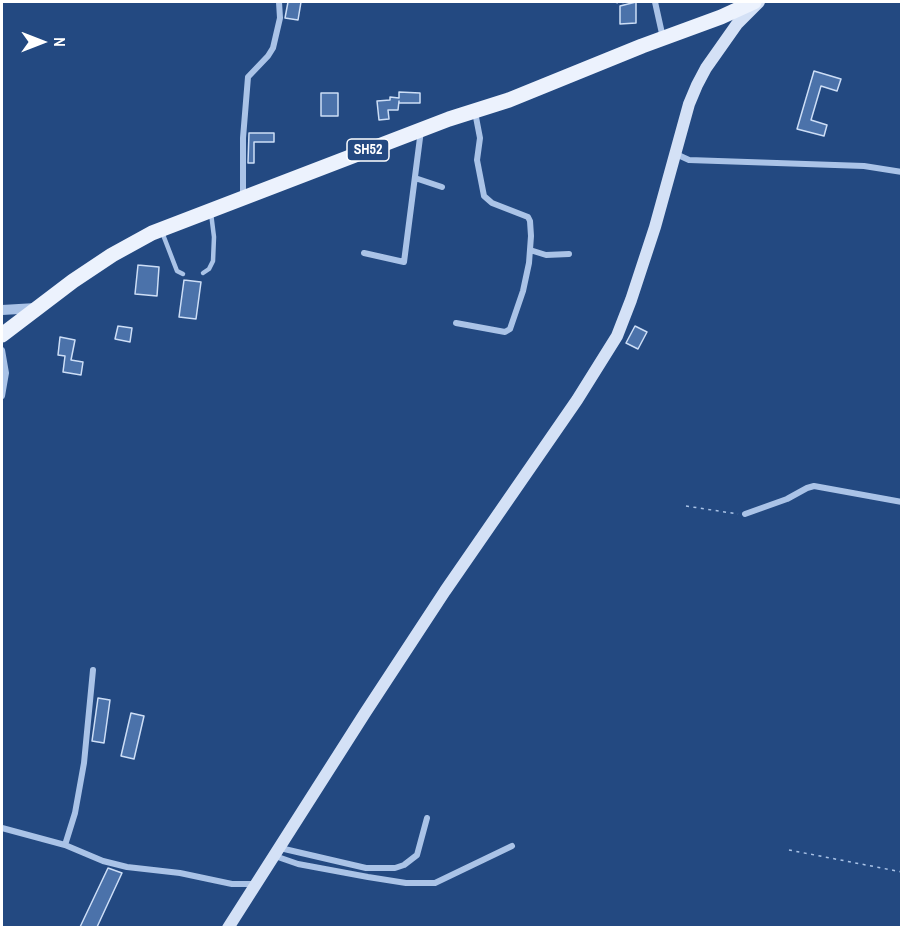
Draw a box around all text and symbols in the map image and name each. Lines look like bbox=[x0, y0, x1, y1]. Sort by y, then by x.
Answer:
north arrow bbox=[12, 12, 72, 72]
text: N bbox=[49, 37, 71, 47]
road number: SH52 bbox=[347, 139, 389, 161]

